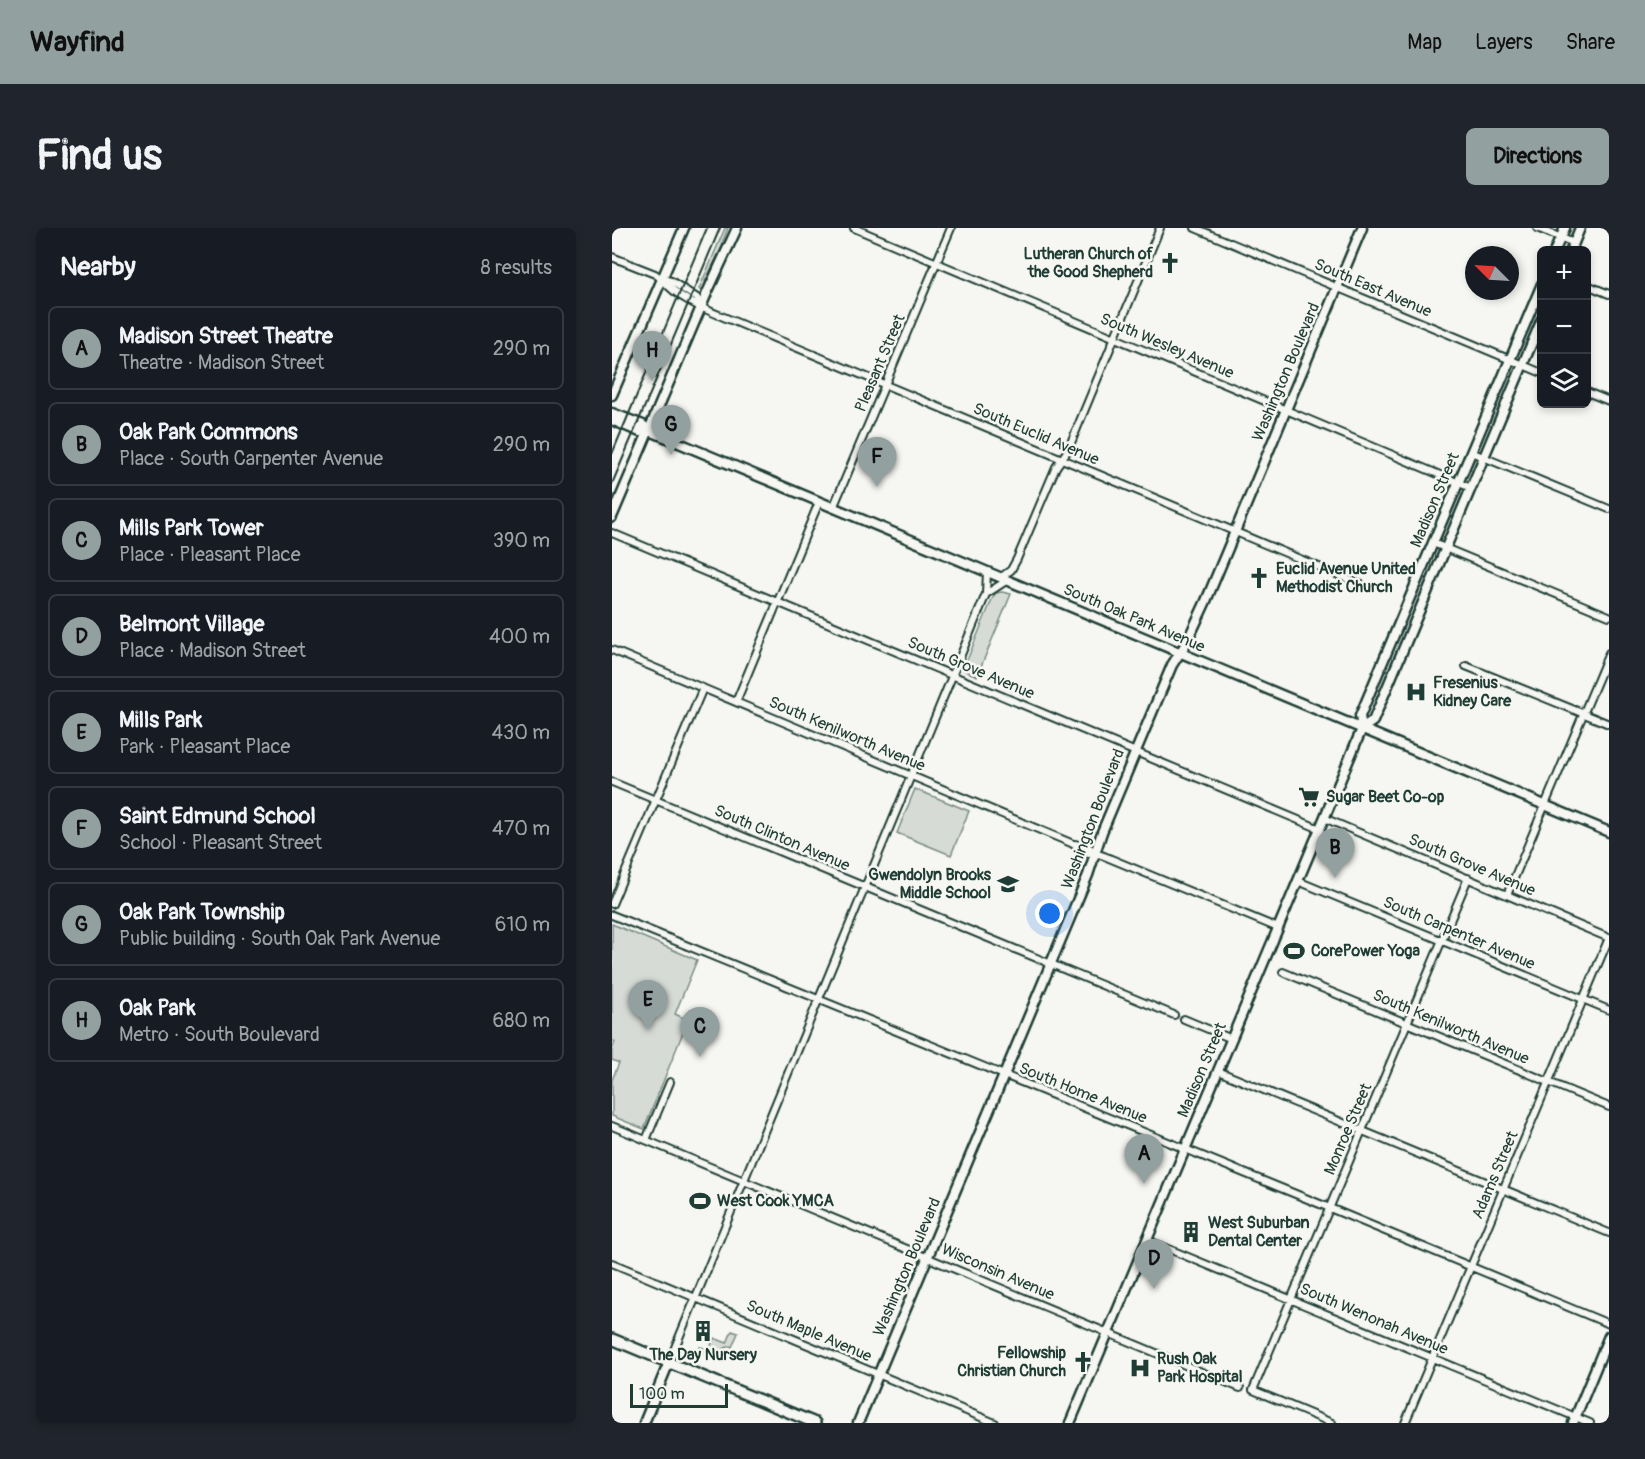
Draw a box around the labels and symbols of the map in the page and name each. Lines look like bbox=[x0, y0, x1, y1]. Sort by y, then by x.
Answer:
place label: Lutheran Church of the Good Shepherd bbox=[1024, 244, 1153, 282]
north arrow bbox=[1465, 246, 1519, 300]
church icon: Lutheran Church of the Good Shepherd bbox=[1158, 251, 1182, 275]
street label: South East Avenue bbox=[1311, 254, 1435, 322]
street label: Washington Boulevard bbox=[1248, 300, 1324, 444]
street label: South Wesley Avenue bbox=[1097, 309, 1237, 383]
street label: Pleasant Street bbox=[850, 311, 910, 415]
pin: H bbox=[632, 332, 672, 381]
street label: South Euclid Avenue bbox=[970, 398, 1102, 470]
pin: G bbox=[652, 406, 690, 455]
pin: F bbox=[858, 438, 896, 487]
street label: Madison Street bbox=[1406, 449, 1464, 550]
place label: Euclid Avenue United Methodist Church bbox=[1276, 559, 1416, 597]
church icon: Euclid Avenue United Methodist Church bbox=[1247, 566, 1271, 590]
street label: South Oak Park Avenue bbox=[1060, 579, 1208, 657]
street label: South Grove Avenue bbox=[905, 632, 1037, 704]
place label: Fresenius Kidney Care bbox=[1433, 673, 1512, 711]
hospital icon: Fresenius Kidney Care bbox=[1404, 680, 1428, 704]
street label: South Kenilworth Avenue bbox=[766, 692, 928, 776]
street label: Washington Boulevard bbox=[1057, 746, 1129, 892]
supermarket icon: Sugar Beet Co-op bbox=[1297, 785, 1321, 809]
place label: Sugar Beet Co-op bbox=[1326, 787, 1445, 807]
street label: South Clinton Avenue bbox=[711, 800, 853, 876]
pin: B bbox=[1316, 828, 1354, 878]
street label: South Grove Avenue bbox=[1406, 829, 1538, 901]
place label: Gwendolyn Brooks Middle School bbox=[868, 865, 992, 903]
school or university icon: Gwendolyn Brooks Middle School bbox=[996, 872, 1020, 896]
street label: South Carpenter Avenue bbox=[1380, 892, 1538, 974]
your location bbox=[1035, 899, 1064, 928]
sports icon: CorePower Yoga bbox=[1282, 939, 1306, 963]
place label: CorePower Yoga bbox=[1311, 941, 1420, 961]
pin: E bbox=[628, 980, 668, 1030]
street label: South Kenilworth Avenue bbox=[1370, 985, 1532, 1069]
pin: C bbox=[680, 1008, 719, 1057]
street label: Madison Street bbox=[1173, 1019, 1231, 1120]
street label: South Home Avenue bbox=[1016, 1058, 1150, 1128]
street label: Monroe Street bbox=[1320, 1080, 1377, 1178]
street label: Adams Street bbox=[1467, 1127, 1523, 1222]
pin: A bbox=[1124, 1134, 1164, 1184]
sports icon: West Cook YMCA bbox=[688, 1189, 712, 1213]
place label: West Cook YMCA bbox=[717, 1191, 835, 1211]
street label: Washington Boulevard bbox=[869, 1195, 945, 1339]
place label: West Suburban Dental Center bbox=[1208, 1213, 1310, 1251]
building icon: West Suburban Dental Center bbox=[1179, 1220, 1203, 1244]
street label: Wisconsin Avenue bbox=[939, 1239, 1057, 1305]
pin: D bbox=[1134, 1240, 1174, 1289]
street label: South Wenonah Avenue bbox=[1297, 1279, 1451, 1359]
street label: South Maple Avenue bbox=[743, 1296, 875, 1366]
building icon: The Day Nursery bbox=[691, 1319, 715, 1343]
place label: Fellowship Christian Church bbox=[957, 1343, 1066, 1381]
place label: The Day Nursery bbox=[648, 1345, 757, 1365]
place label: Rush Oak Park Hospital bbox=[1157, 1349, 1243, 1387]
church icon: Fellowship Christian Church bbox=[1071, 1350, 1095, 1374]
hospital icon: Rush Oak Park Hospital bbox=[1128, 1356, 1152, 1380]
scale bar bbox=[630, 1381, 728, 1408]

